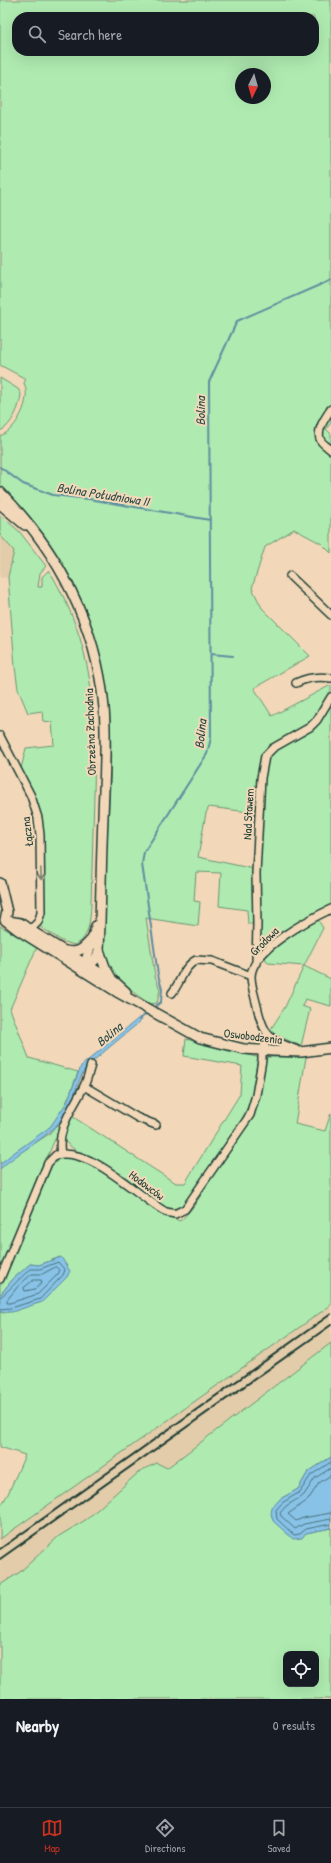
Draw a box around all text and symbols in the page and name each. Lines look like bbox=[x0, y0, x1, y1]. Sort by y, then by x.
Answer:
search box bbox=[12, 12, 319, 56]
icon: search bbox=[26, 23, 48, 45]
text: Search here bbox=[58, 24, 122, 45]
north arrow bbox=[235, 68, 271, 104]
water label: Bolina bbox=[191, 395, 209, 426]
water label: Bolina Południowa II bbox=[56, 478, 152, 510]
street label: Obrzeżna Zachodnia bbox=[80, 688, 100, 776]
water label: Bolina bbox=[190, 717, 211, 749]
street label: Nad Stawem bbox=[238, 788, 258, 840]
street label: Łączna bbox=[17, 816, 37, 848]
one-way arrow bbox=[38, 867, 45, 880]
street label: Grodowa bbox=[246, 922, 283, 959]
water label: Bolina bbox=[92, 1017, 127, 1050]
street label: Oswobodzenia bbox=[223, 1024, 284, 1048]
street label: Hodowców bbox=[126, 1166, 169, 1204]
map controls bbox=[283, 1651, 319, 1687]
button: locate bbox=[283, 1651, 319, 1687]
text: Nearby bbox=[16, 1714, 59, 1737]
text: 0 results bbox=[273, 1716, 315, 1734]
tab: Map bbox=[41, 1817, 63, 1855]
tab: Directions bbox=[145, 1817, 186, 1855]
tab: Saved bbox=[268, 1817, 290, 1855]

